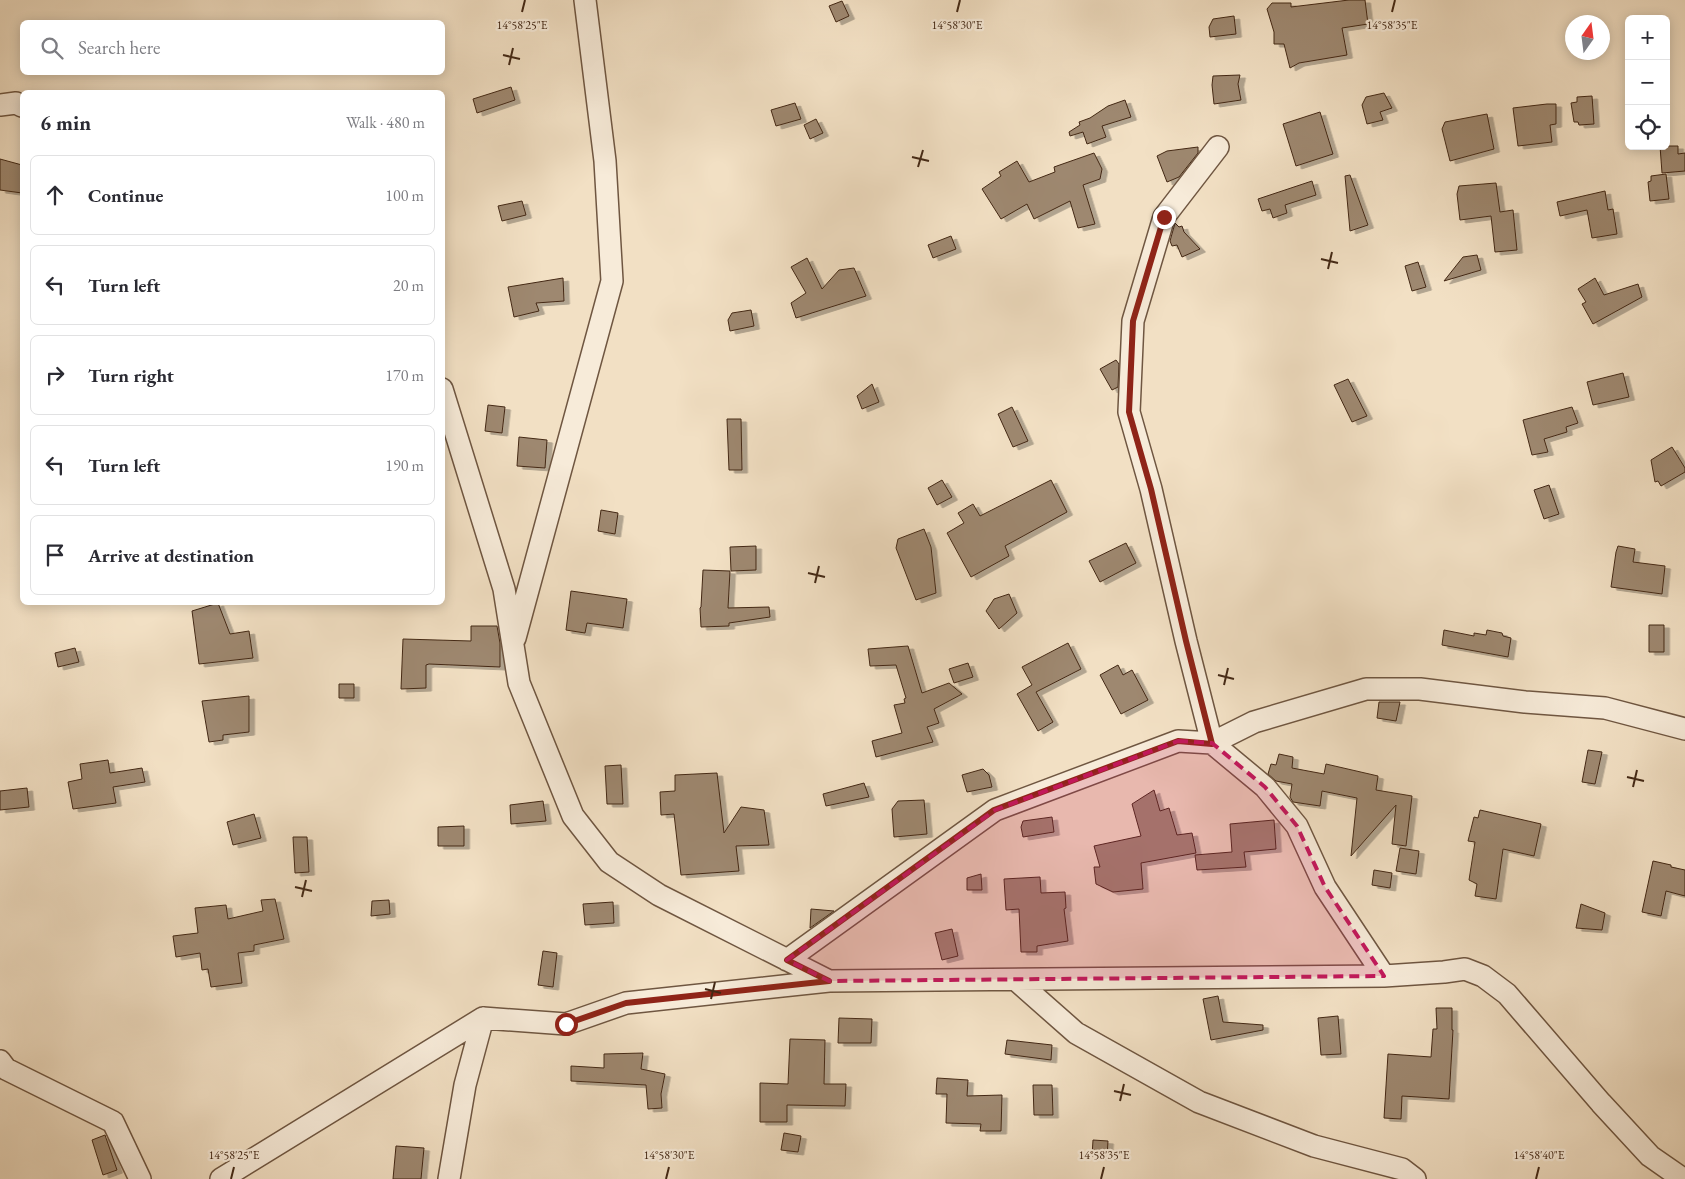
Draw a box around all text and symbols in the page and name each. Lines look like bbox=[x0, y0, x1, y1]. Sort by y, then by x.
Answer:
north arrow bbox=[1565, 15, 1610, 60]
map controls bbox=[1625, 15, 1670, 150]
button: + bbox=[1625, 15, 1670, 60]
text: 14°58'25"E bbox=[496, 17, 548, 33]
text: 14°58'30"E bbox=[931, 17, 983, 33]
text: 14°58'35"E bbox=[1366, 17, 1418, 33]
search box bbox=[20, 20, 445, 75]
icon: search bbox=[38, 34, 66, 62]
text: Search here bbox=[78, 35, 160, 60]
button: − bbox=[1625, 60, 1670, 105]
button: locate bbox=[1625, 105, 1670, 150]
text: 6 min bbox=[40, 109, 91, 136]
text: Walk · 480 m bbox=[346, 112, 425, 133]
icon: ahead bbox=[41, 181, 69, 209]
text: Continue bbox=[88, 183, 163, 208]
text: 100 m bbox=[385, 185, 424, 206]
route end bbox=[1153, 206, 1176, 229]
icon: left bbox=[41, 271, 69, 299]
text: Turn left bbox=[88, 273, 160, 298]
text: 20 m bbox=[393, 275, 424, 296]
icon: right bbox=[41, 361, 69, 389]
text: Turn right bbox=[88, 363, 174, 388]
text: 170 m bbox=[385, 365, 424, 386]
icon: left bbox=[41, 451, 69, 479]
text: Turn left bbox=[88, 453, 160, 478]
text: 190 m bbox=[385, 455, 424, 476]
icon: arrive bbox=[41, 541, 69, 569]
text: Arrive at destination bbox=[88, 543, 254, 568]
route start bbox=[555, 1013, 578, 1036]
text: 14°58'25"E bbox=[208, 1147, 260, 1163]
text: 14°58'30"E bbox=[643, 1147, 695, 1163]
text: 14°58'35"E bbox=[1078, 1147, 1130, 1163]
text: 14°58'40"E bbox=[1513, 1147, 1565, 1163]

